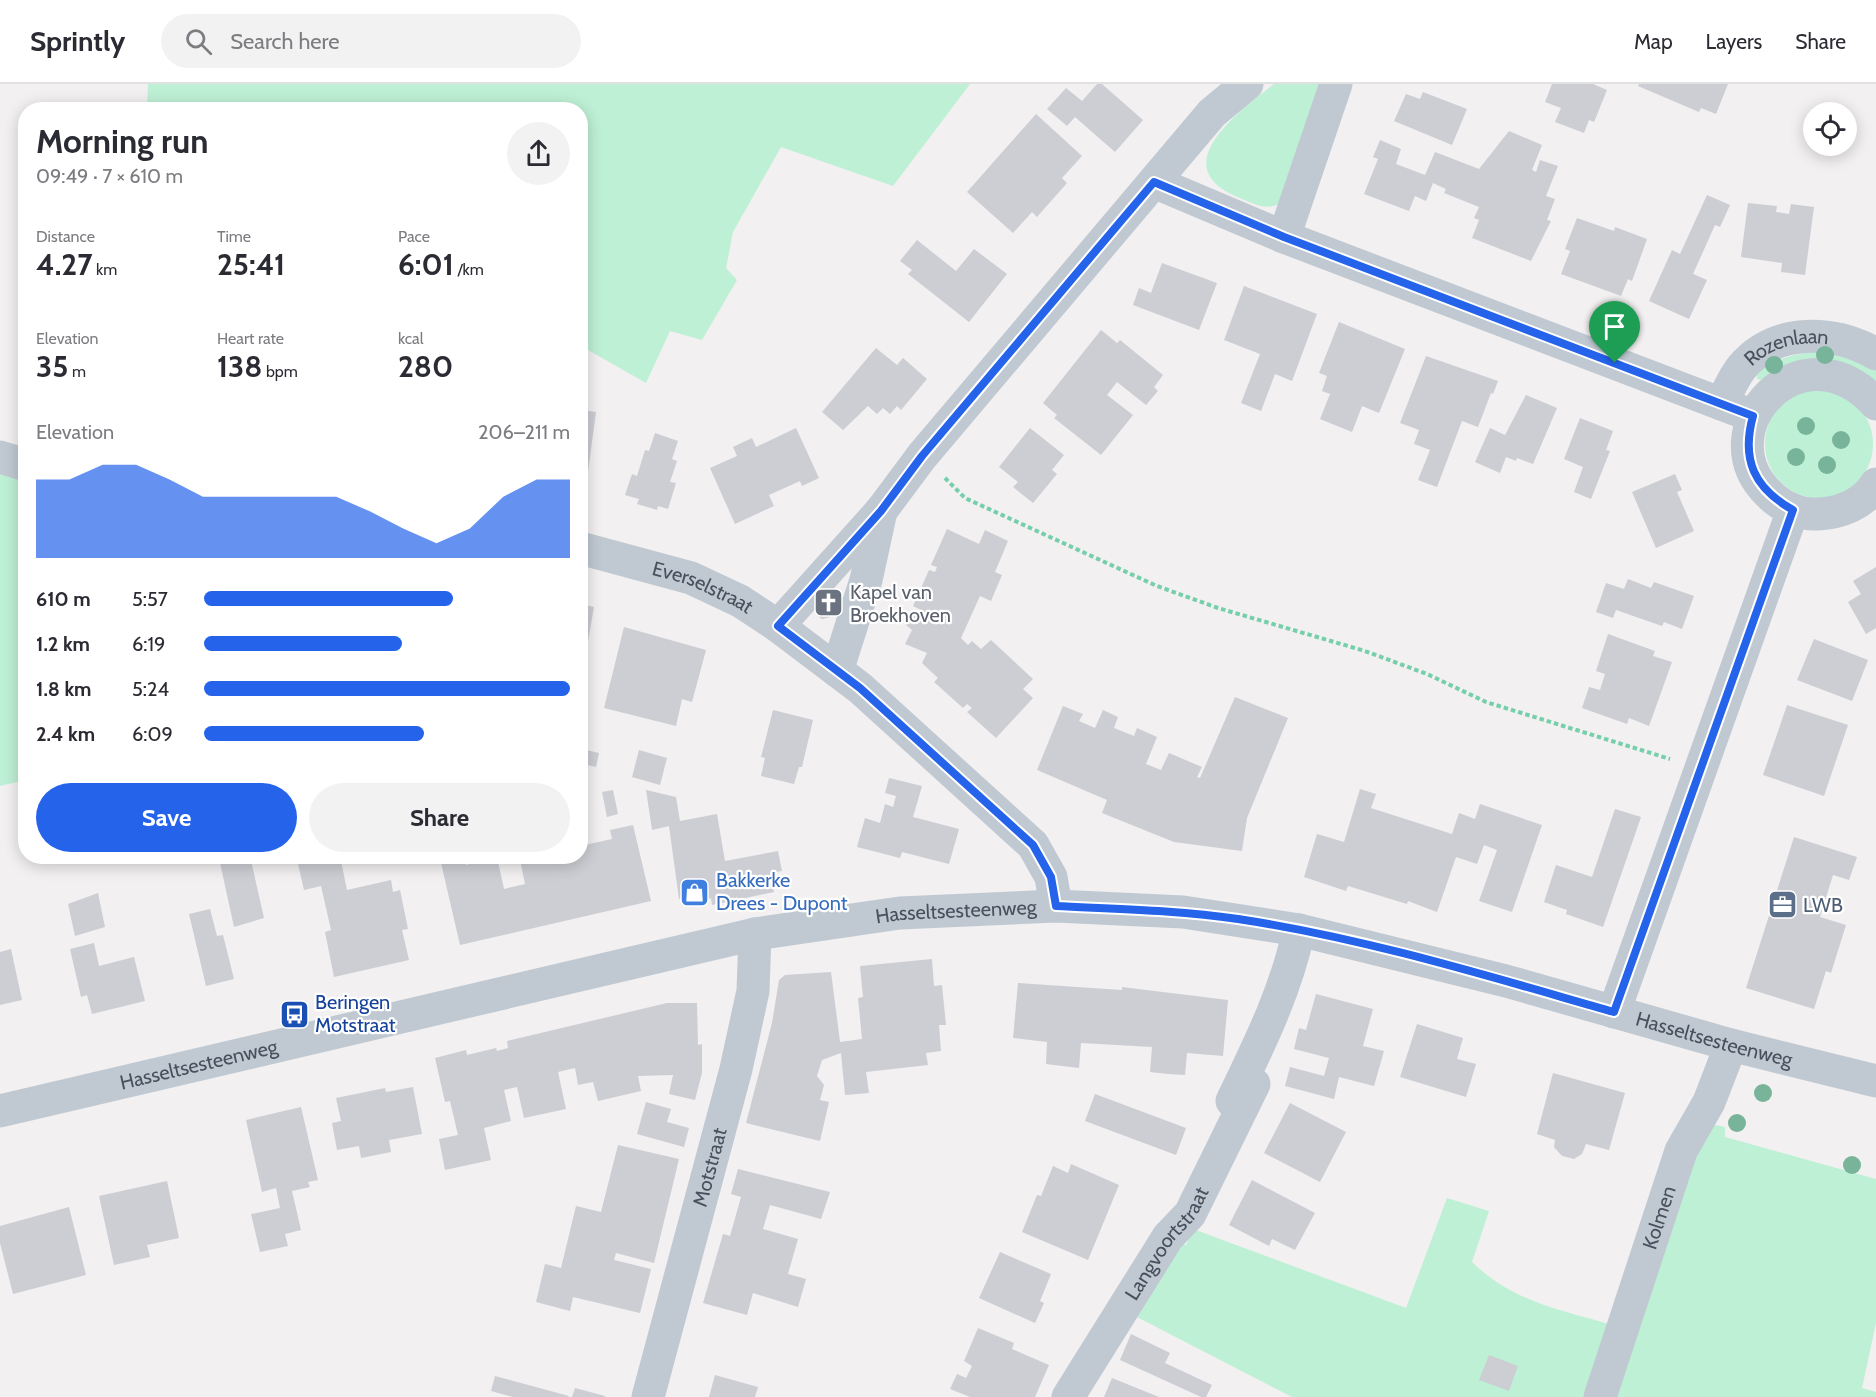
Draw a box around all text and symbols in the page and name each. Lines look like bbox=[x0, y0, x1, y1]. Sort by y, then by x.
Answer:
search box bbox=[161, 14, 581, 68]
text: Sprintly bbox=[30, 24, 125, 58]
icon: search bbox=[182, 25, 215, 58]
text: Search here bbox=[230, 28, 340, 55]
text: Map bbox=[1634, 29, 1673, 54]
text: Layers bbox=[1706, 29, 1762, 54]
text: Share bbox=[1795, 29, 1846, 54]
map controls bbox=[1803, 102, 1857, 156]
button: locate bbox=[1803, 102, 1857, 156]
text: Morning run bbox=[36, 121, 208, 161]
button: share bbox=[507, 122, 570, 185]
text: 09:49 · 7 × 610 m bbox=[36, 164, 183, 188]
text: Distance bbox=[36, 227, 95, 246]
text: Time bbox=[217, 227, 251, 246]
text: Pace bbox=[398, 227, 430, 246]
text: 4.27 bbox=[36, 246, 92, 283]
text: 25:41 bbox=[217, 246, 285, 283]
text: 6:01 bbox=[398, 246, 454, 283]
text: km bbox=[92, 260, 117, 279]
text: /km bbox=[454, 260, 484, 279]
pin bbox=[1589, 301, 1640, 363]
icon: arrive bbox=[1598, 310, 1631, 343]
street label: Rozenlaan bbox=[1739, 324, 1830, 371]
text: Elevation bbox=[36, 329, 99, 348]
text: Heart rate bbox=[217, 329, 284, 348]
text: kcal bbox=[398, 329, 424, 348]
text: 35 bbox=[36, 348, 68, 385]
text: 138 bbox=[217, 348, 262, 385]
text: 280 bbox=[398, 348, 453, 385]
text: m bbox=[68, 362, 86, 381]
text: bpm bbox=[262, 362, 298, 381]
text: Elevation bbox=[36, 420, 114, 444]
text: 206–211 m bbox=[478, 420, 570, 444]
street label: Everselstraat bbox=[650, 556, 758, 619]
place label: Kapel van Broekhoven bbox=[850, 580, 951, 627]
text: 610 m bbox=[36, 587, 91, 611]
text: 5:57 bbox=[132, 587, 168, 611]
church icon: Kapel van Broekhoven bbox=[813, 587, 845, 619]
text: 1.2 km bbox=[36, 632, 90, 656]
text: 6:19 bbox=[132, 632, 165, 656]
text: 1.8 km bbox=[36, 677, 91, 701]
text: 5:24 bbox=[132, 677, 169, 701]
text: 2.4 km bbox=[36, 722, 95, 746]
text: 6:09 bbox=[132, 722, 173, 746]
button: Save bbox=[36, 783, 297, 852]
button: Share bbox=[309, 783, 570, 852]
place label: Bakkerke Drees - Dupont bbox=[716, 868, 848, 915]
shop icon: Bakkerke Drees - Dupont bbox=[679, 876, 711, 908]
office icon: LWB bbox=[1766, 889, 1798, 921]
place label: LWB bbox=[1803, 893, 1843, 917]
street label: Hasseltsesteenweg bbox=[874, 895, 1038, 928]
place label: Beringen Motstraat bbox=[315, 990, 396, 1037]
bus stop icon: Beringen Motstraat bbox=[278, 998, 310, 1030]
street label: Hasseltsesteenweg bbox=[1633, 1007, 1796, 1072]
street label: Hasseltsesteenweg bbox=[117, 1034, 281, 1095]
street label: Motstraat bbox=[688, 1125, 732, 1209]
street label: Langvoortstraat bbox=[1120, 1183, 1214, 1304]
street label: Kolmen bbox=[1637, 1183, 1681, 1252]

